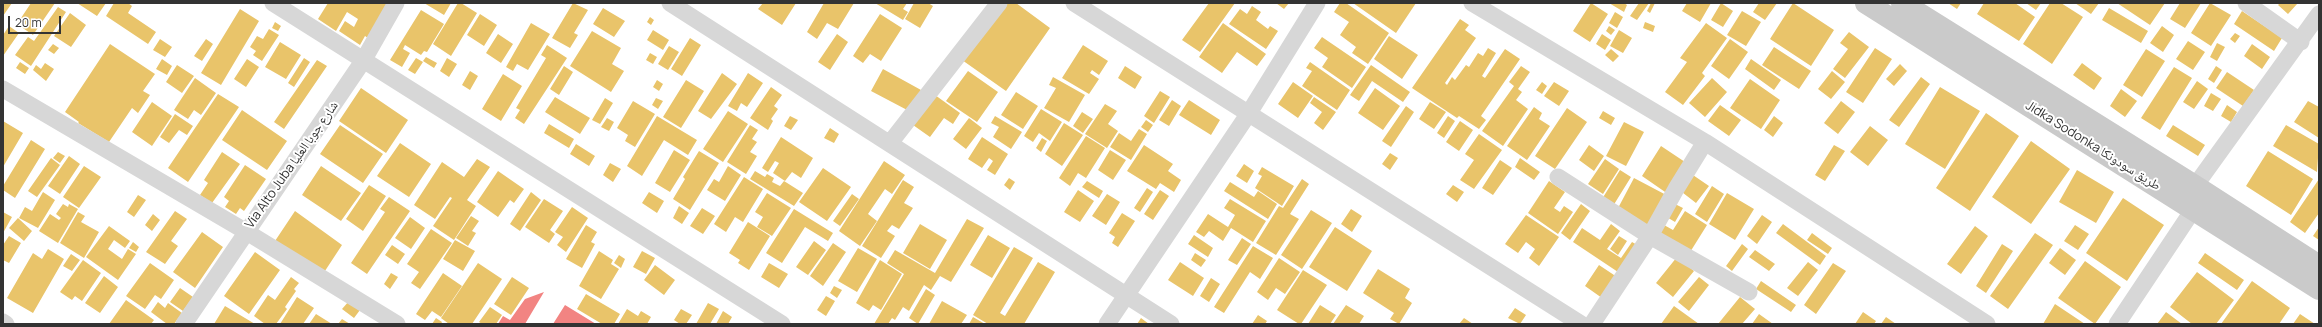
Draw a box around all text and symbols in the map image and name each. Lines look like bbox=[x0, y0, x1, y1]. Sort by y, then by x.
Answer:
scale bar bbox=[10, 8, 63, 34]
text: 20 m bbox=[15, 14, 42, 31]
street label: Via Alto Juba شارع جوبا العليا bbox=[242, 98, 342, 232]
street label: Jidka Sodonka طريق سودونكا bbox=[2023, 98, 2163, 194]

